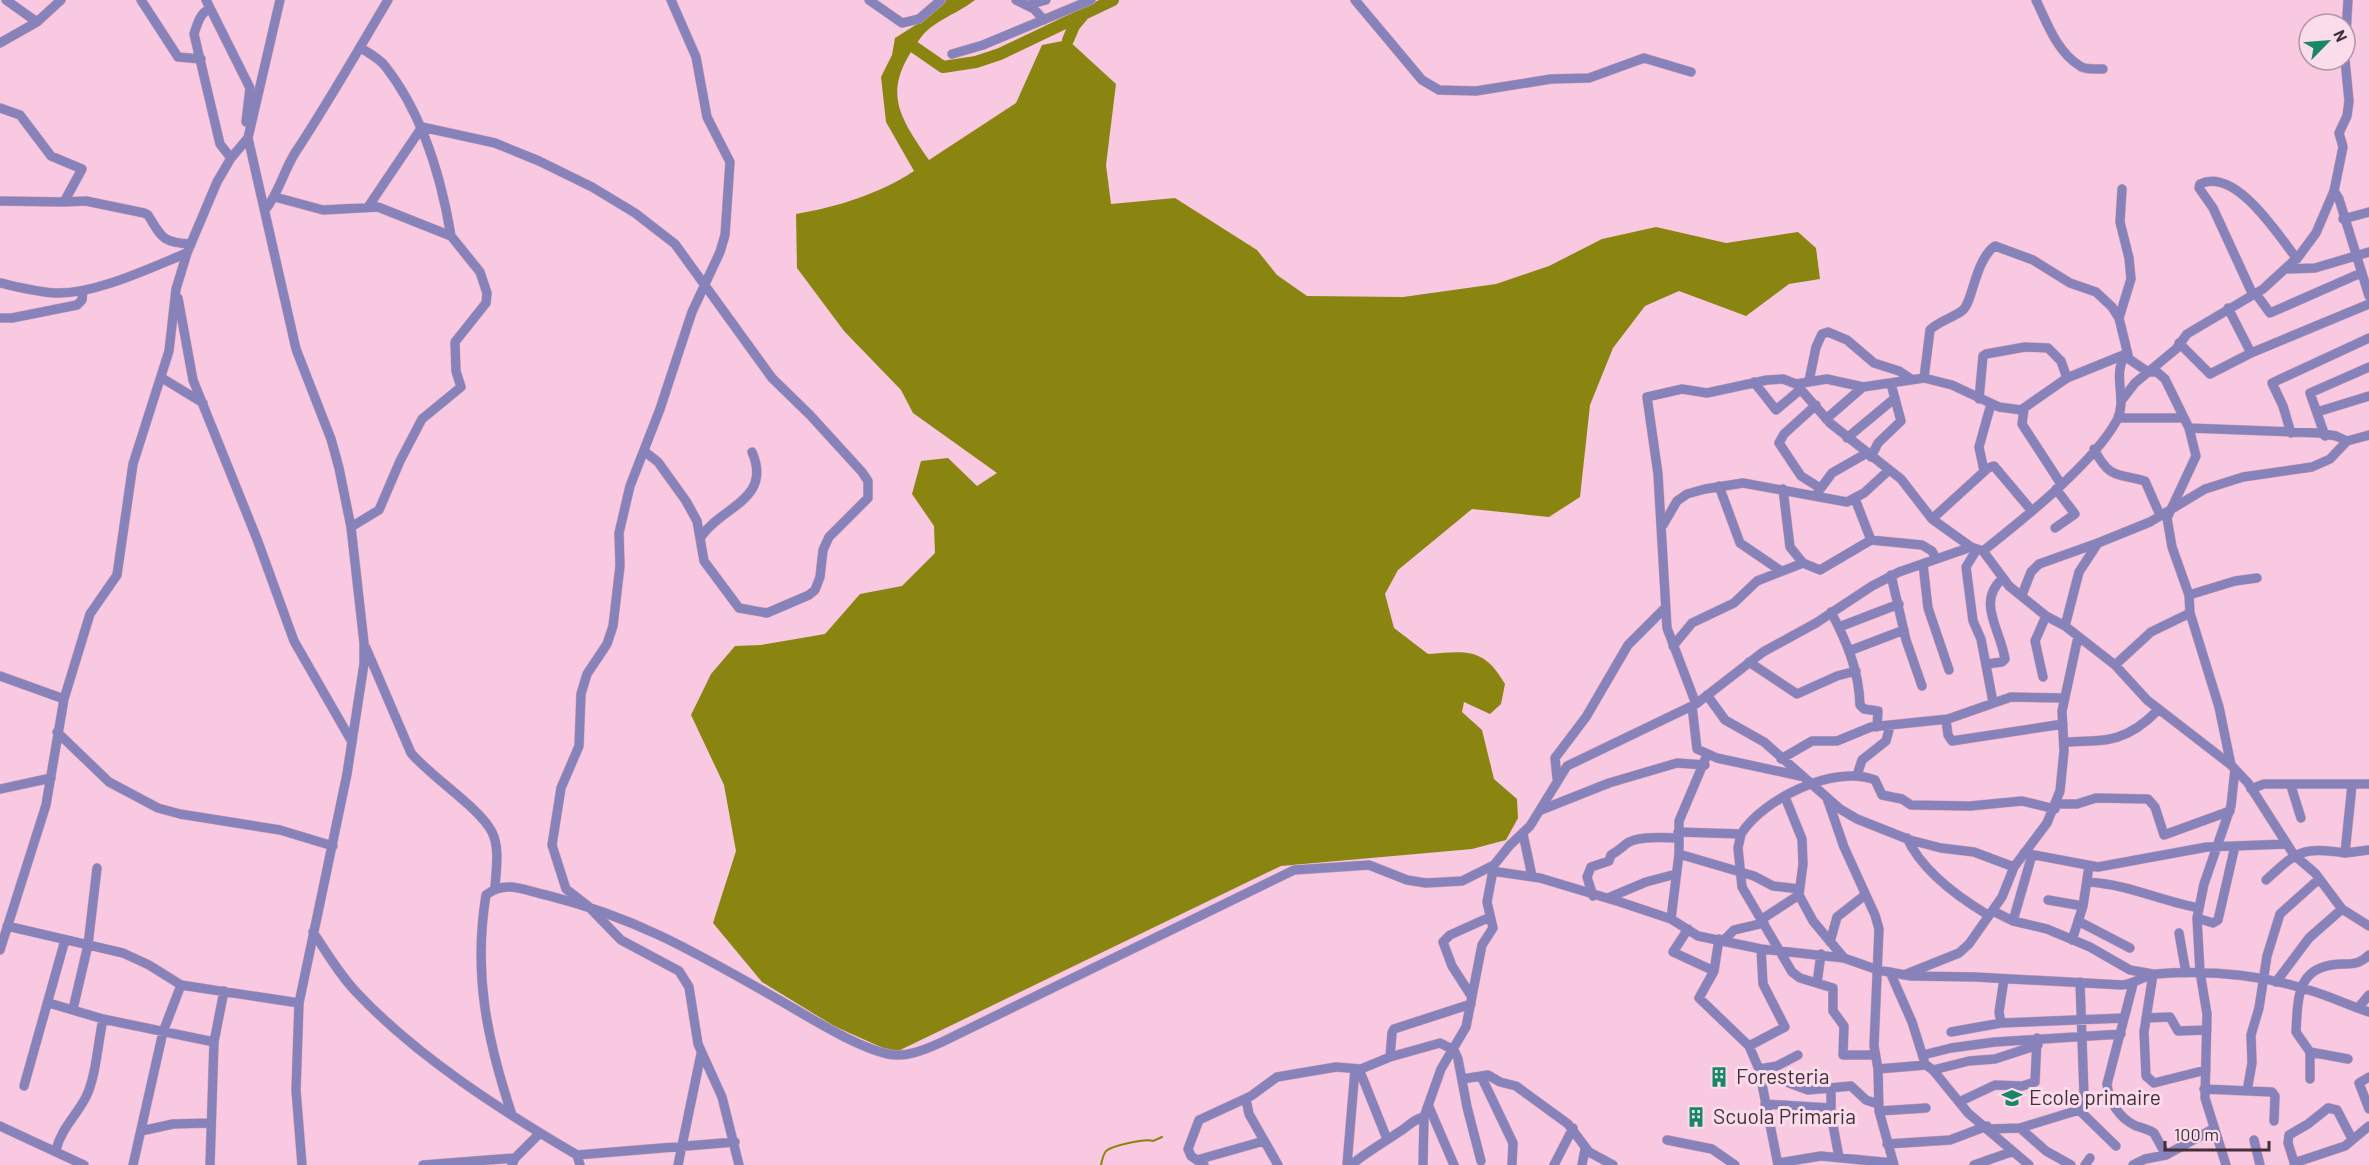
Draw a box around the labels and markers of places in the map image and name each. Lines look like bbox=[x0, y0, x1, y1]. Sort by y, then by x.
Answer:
place label: Foresteria bbox=[1736, 1063, 1829, 1088]
building icon: Foresteria bbox=[1707, 1065, 1731, 1089]
place label: Ecole primaire bbox=[2029, 1084, 2161, 1109]
school or university icon: Ecole primaire bbox=[2000, 1086, 2024, 1110]
place label: Scuola Primaria bbox=[1713, 1103, 1856, 1128]
building icon: Scuola Primaria bbox=[1684, 1105, 1708, 1129]

